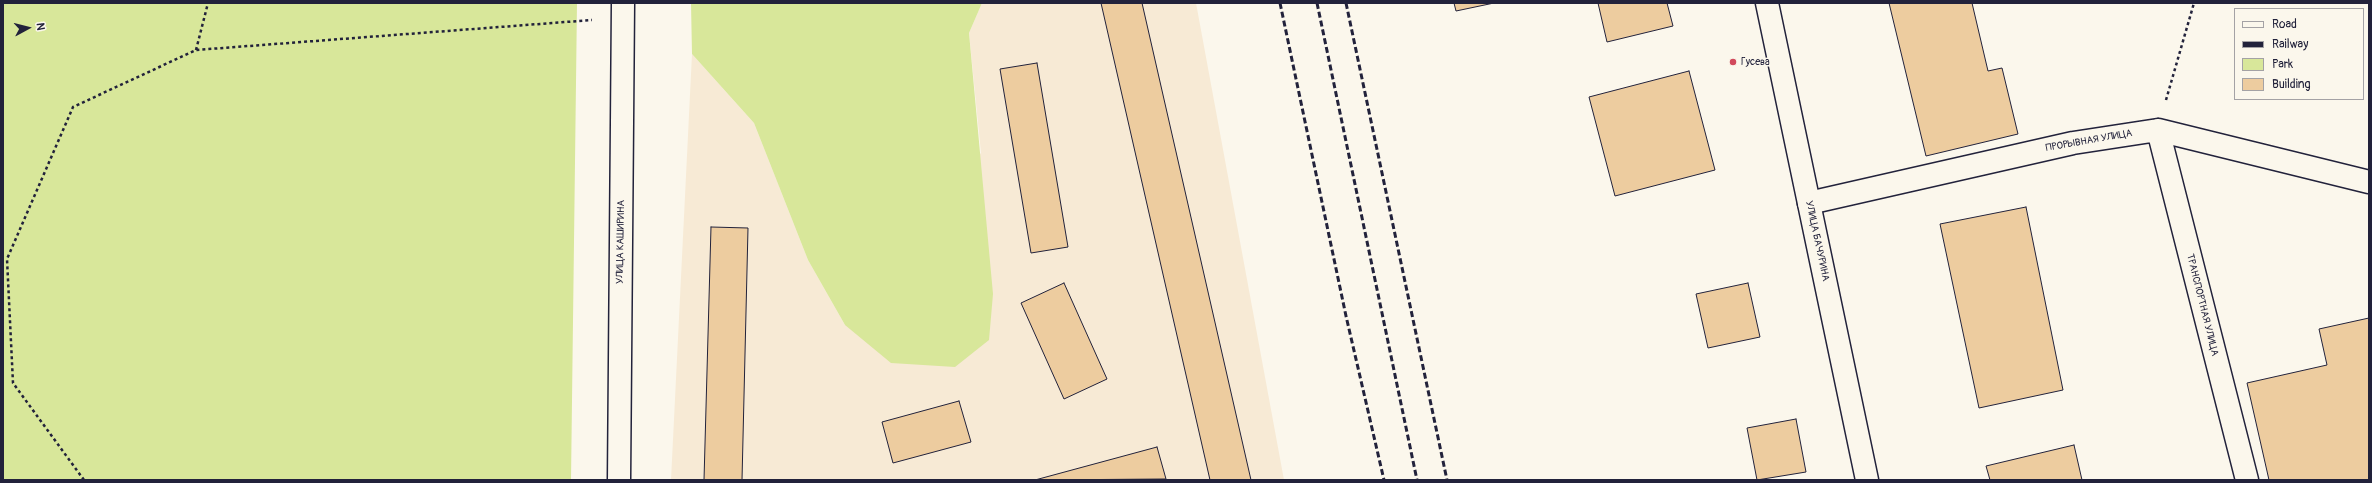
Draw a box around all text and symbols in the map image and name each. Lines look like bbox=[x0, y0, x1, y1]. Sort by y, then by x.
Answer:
north arrow bbox=[8, 8, 48, 48]
legend bbox=[2234, 8, 2364, 100]
text: Road bbox=[2272, 17, 2297, 32]
text: N bbox=[34, 22, 47, 31]
text: Railway bbox=[2272, 37, 2308, 52]
place label: Гусева bbox=[1741, 56, 1770, 68]
marker: Гусева bbox=[1728, 57, 1738, 67]
text: Park bbox=[2272, 57, 2293, 72]
text: Building bbox=[2272, 77, 2311, 92]
street label: ПРОРЫВНАЯ УЛИЦА bbox=[2045, 127, 2133, 155]
street label: УЛИЦА КАШИРИНА bbox=[614, 200, 628, 284]
street label: УЛИЦА БАЧУРИНА bbox=[1803, 200, 1831, 282]
street label: ТРАНСПОРТНАЯ УЛИЦА bbox=[2184, 253, 2220, 357]

